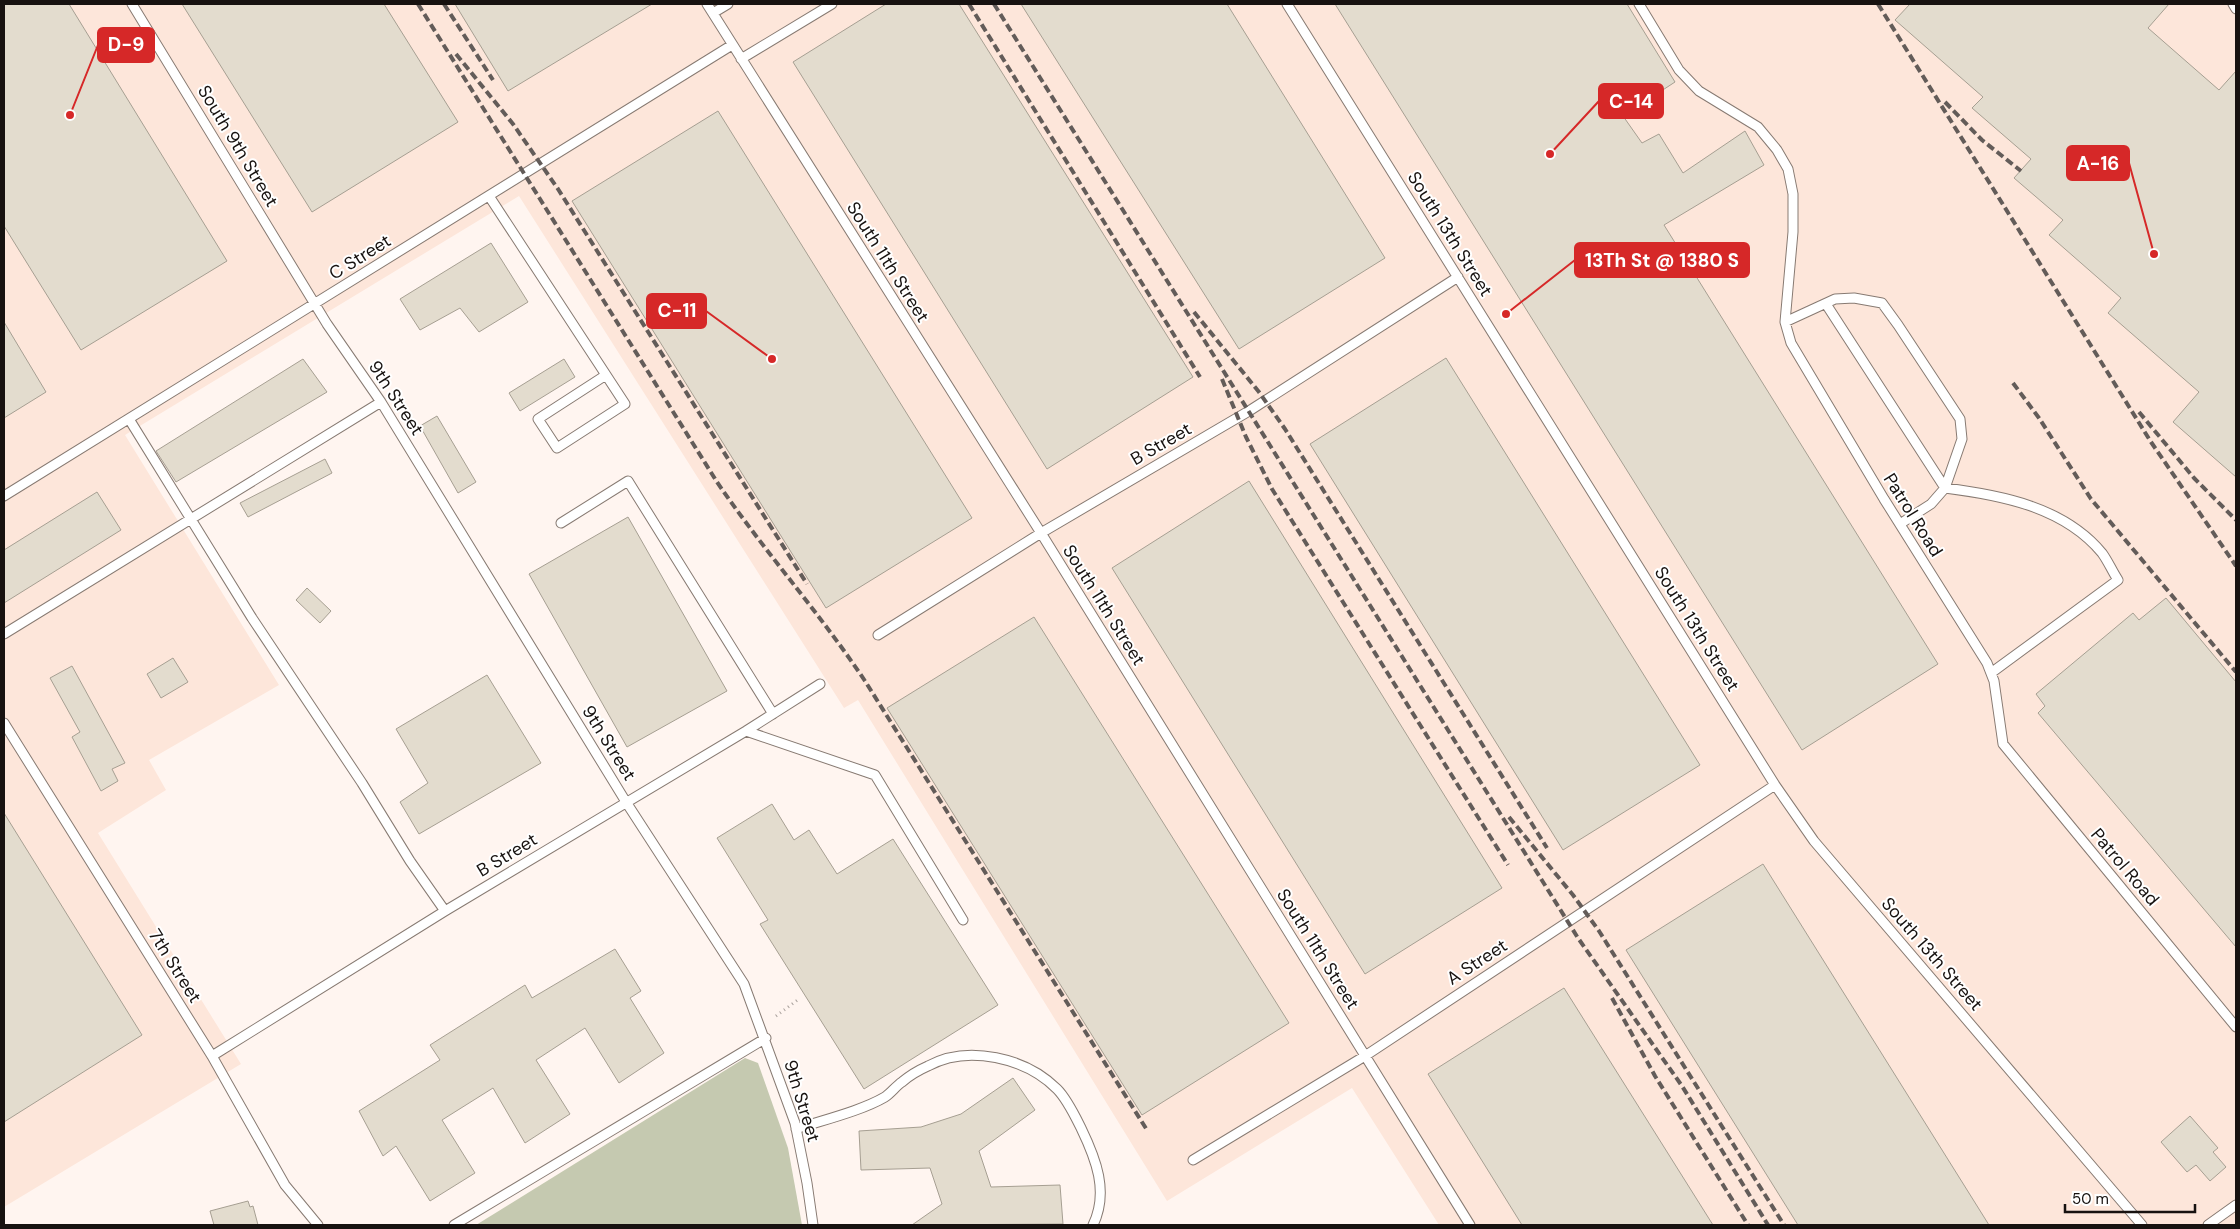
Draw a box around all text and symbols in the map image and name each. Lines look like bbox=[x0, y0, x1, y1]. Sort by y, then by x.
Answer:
callout: D-9 bbox=[98, 28, 154, 62]
text: D-9 bbox=[108, 32, 144, 57]
street label: South 9th Street bbox=[192, 81, 284, 211]
callout: C-14 bbox=[1599, 84, 1663, 118]
text: C-14 bbox=[1609, 89, 1653, 114]
callout: A-16 bbox=[2067, 146, 2129, 180]
text: A-16 bbox=[2077, 151, 2119, 176]
street label: South 13th Street bbox=[1402, 167, 1498, 301]
street label: South 11th Street bbox=[841, 197, 935, 327]
street label: C Street bbox=[325, 229, 395, 285]
callout: 13Th St @ 1380 S bbox=[1575, 243, 1749, 277]
text: 13Th St @ 1380 S bbox=[1585, 248, 1739, 273]
callout: C-11 bbox=[647, 294, 706, 328]
text: C-11 bbox=[658, 298, 696, 323]
street label: 9th Street bbox=[363, 356, 429, 440]
street label: B Street bbox=[1126, 417, 1196, 471]
street label: Patrol Road bbox=[1878, 469, 1948, 561]
street label: South 11th Street bbox=[1057, 540, 1151, 670]
street label: South 13th Street bbox=[1649, 562, 1745, 696]
street label: 9th Street bbox=[576, 701, 642, 785]
street label: Patrol Road bbox=[2085, 823, 2165, 911]
street label: B Street bbox=[472, 828, 542, 882]
street label: South 11th Street bbox=[1271, 884, 1365, 1014]
street label: South 13th Street bbox=[1876, 892, 1988, 1016]
street label: 7th Street bbox=[143, 925, 207, 1007]
street label: A Street bbox=[1442, 933, 1512, 991]
street label: 9th Street bbox=[778, 1057, 826, 1145]
scale bar bbox=[2065, 1182, 2195, 1214]
text: 50 m bbox=[2072, 1189, 2109, 1209]

